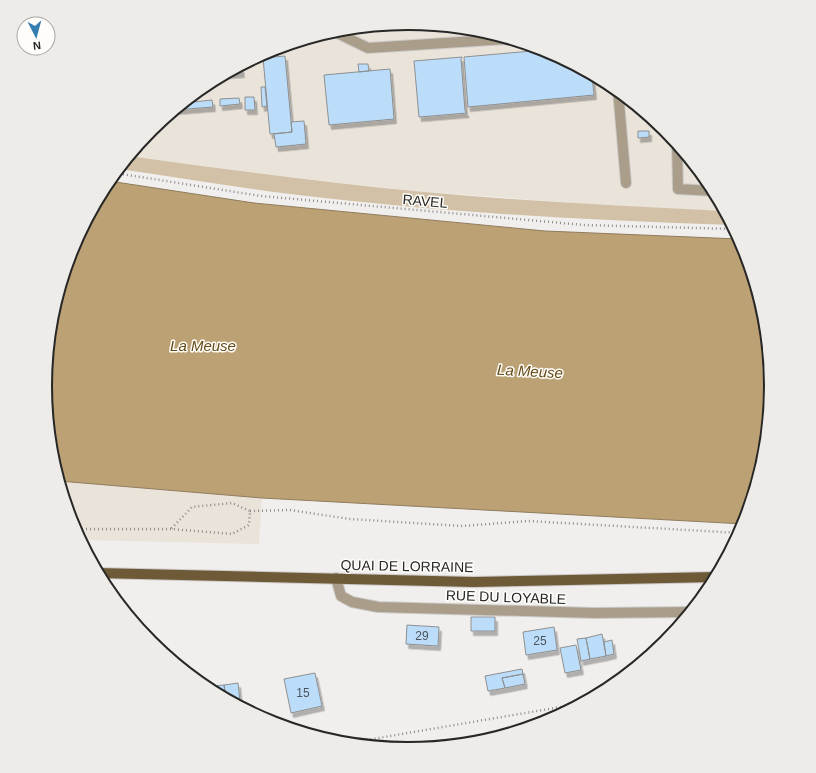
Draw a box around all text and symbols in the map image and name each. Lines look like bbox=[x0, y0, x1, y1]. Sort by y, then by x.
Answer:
north arrow bbox=[16, 16, 56, 56]
text: N bbox=[32, 40, 42, 52]
street label: RAVEL bbox=[402, 191, 448, 211]
water label: La Meuse bbox=[170, 337, 236, 354]
water label: La Meuse bbox=[497, 361, 563, 381]
street label: QUAI DE LORRAINE bbox=[340, 557, 474, 575]
street label: RUE DU LOYABLE bbox=[446, 587, 566, 607]
house number: 29 bbox=[415, 629, 429, 643]
house number: 25 bbox=[533, 634, 547, 648]
house number: 15 bbox=[296, 686, 310, 700]

